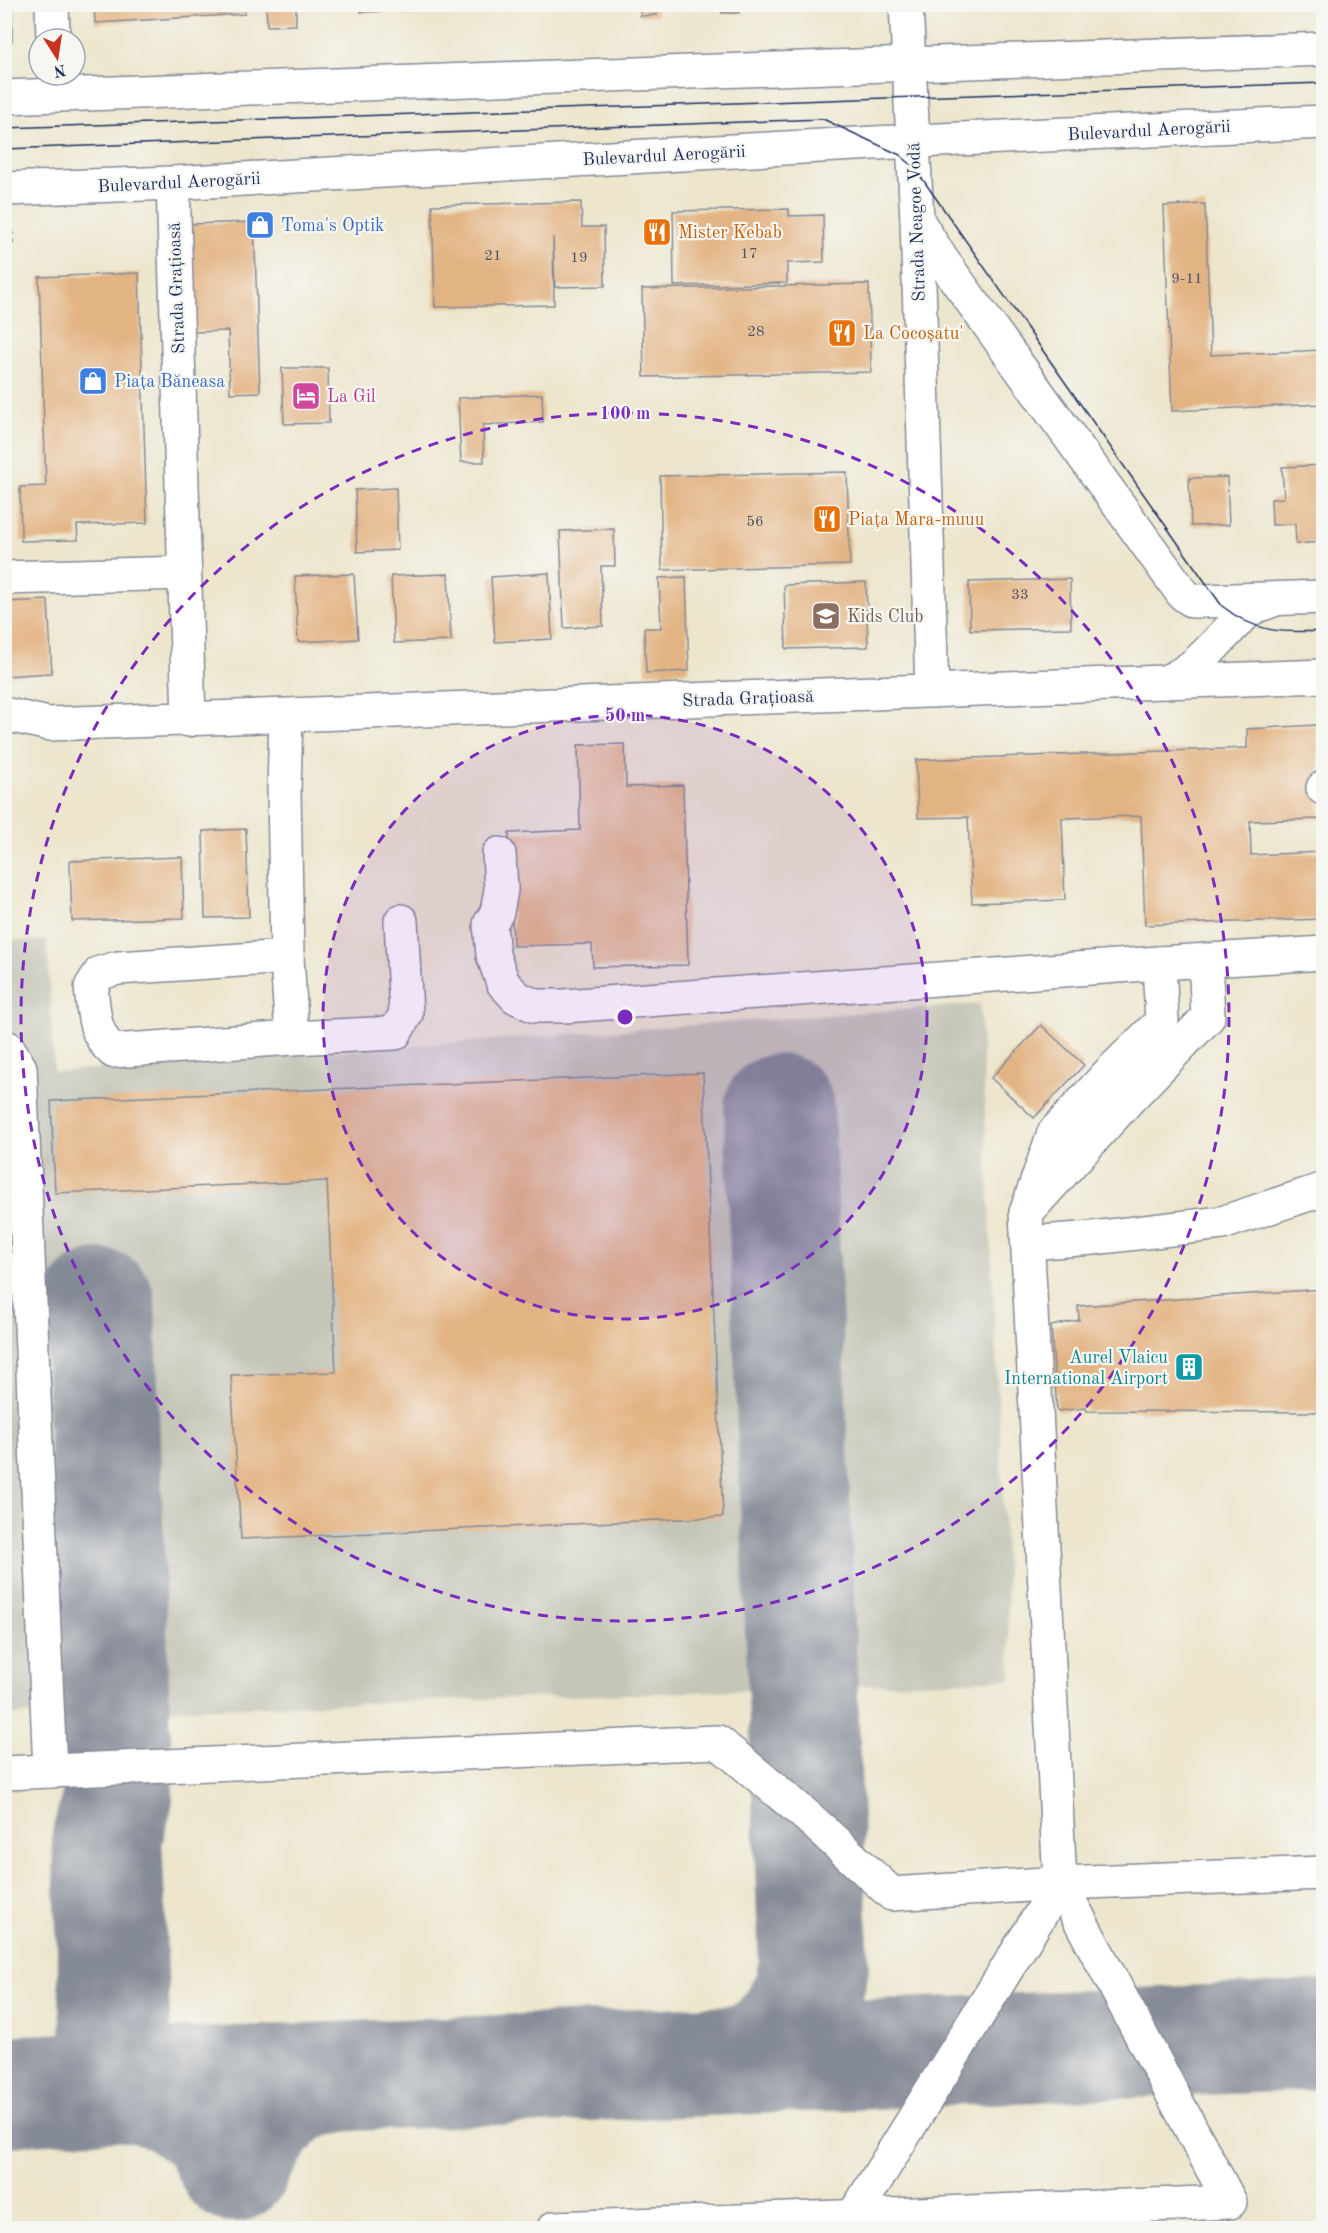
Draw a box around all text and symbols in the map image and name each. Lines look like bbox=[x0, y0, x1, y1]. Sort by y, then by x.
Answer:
north arrow bbox=[27, 27, 87, 87]
text: N bbox=[51, 61, 67, 79]
street label: Bulevardul Aerogării bbox=[1067, 118, 1231, 144]
street label: Strada Neagoe Vodă bbox=[905, 142, 929, 302]
street label: Bulevardul Aerogării bbox=[582, 143, 746, 169]
street label: Bulevardul Aerogării bbox=[97, 170, 261, 196]
shop icon: Toma's Optik bbox=[244, 209, 276, 241]
restaurant icon: Mister Kebab bbox=[641, 216, 673, 248]
place label: Toma's Optik bbox=[281, 217, 384, 235]
street label: Strada Grațioasă bbox=[166, 222, 189, 354]
place label: Mister Kebab bbox=[678, 224, 782, 242]
house number: 17 bbox=[740, 247, 758, 262]
house number: 21 bbox=[484, 249, 502, 264]
house number: 19 bbox=[570, 251, 588, 266]
house number: 9-11 bbox=[1171, 272, 1203, 287]
restaurant icon: La Cocoșatu' bbox=[826, 317, 858, 349]
house number: 28 bbox=[747, 325, 765, 340]
place label: La Cocoșatu' bbox=[863, 325, 964, 344]
shop icon: Piața Băneasa bbox=[77, 365, 109, 397]
place label: Piața Băneasa bbox=[114, 373, 225, 392]
hotel icon: La Gil bbox=[290, 380, 322, 412]
place label: La Gil bbox=[327, 388, 376, 406]
text: 100 m bbox=[600, 405, 650, 423]
restaurant icon: Piața Mara-muuu bbox=[811, 503, 843, 535]
place label: Piața Mara-muuu bbox=[848, 511, 985, 530]
house number: 56 bbox=[746, 515, 764, 530]
house number: 33 bbox=[1011, 588, 1029, 603]
school or university icon: Kids Club bbox=[810, 600, 842, 632]
place label: Kids Club bbox=[847, 608, 923, 626]
street label: Strada Grațioasă bbox=[682, 688, 814, 711]
text: 50 m bbox=[605, 707, 645, 725]
centre of rings bbox=[615, 1007, 635, 1027]
place label: Aurel Vlaicu International Airport bbox=[1004, 1349, 1168, 1388]
building icon: Aurel Vlaicu International Airport bbox=[1173, 1351, 1205, 1383]

